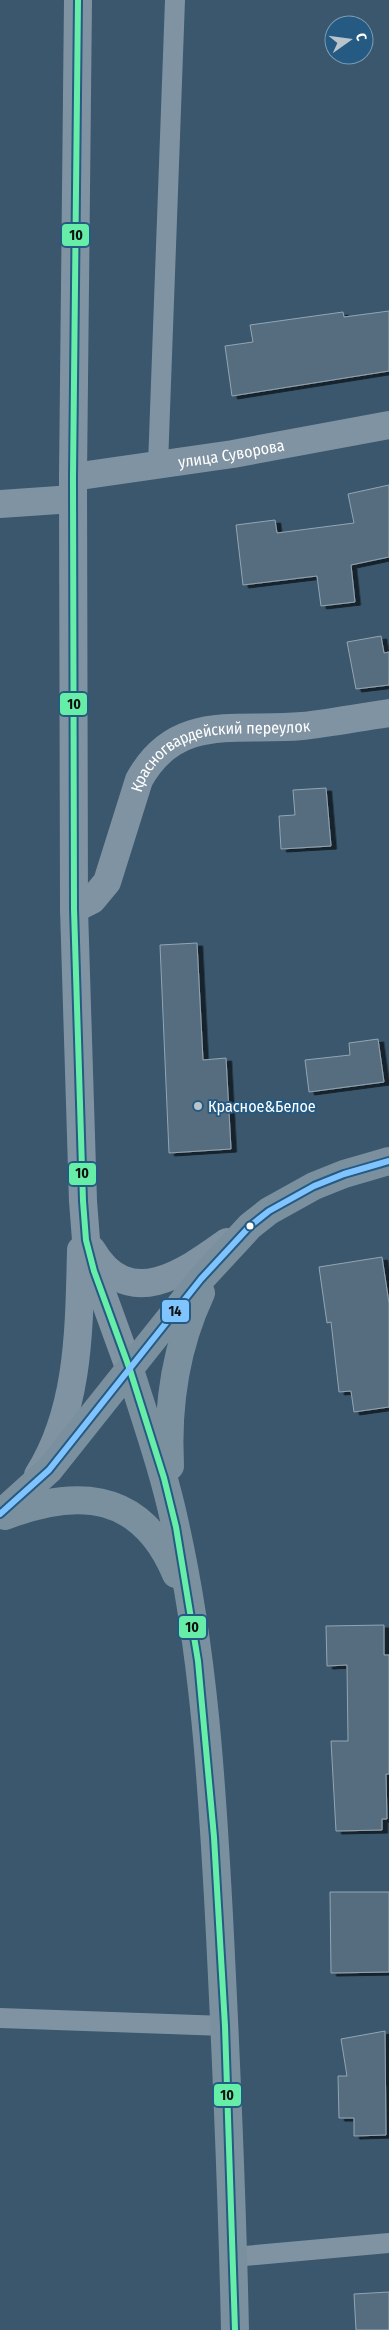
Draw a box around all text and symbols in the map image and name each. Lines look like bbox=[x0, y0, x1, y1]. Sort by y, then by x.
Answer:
north arrow bbox=[324, 15, 374, 65]
text: С bbox=[352, 31, 370, 43]
line badge: 10 bbox=[61, 223, 90, 247]
text: 10 bbox=[69, 227, 83, 244]
street label: улица Суворова bbox=[177, 436, 286, 472]
line badge: 10 bbox=[59, 692, 88, 716]
text: 10 bbox=[67, 696, 81, 713]
street label: Красногвардейский переулок bbox=[127, 716, 312, 794]
place label: Красное&Белое bbox=[208, 1097, 316, 1116]
marker: Красное&Белое bbox=[192, 1100, 204, 1112]
line badge: 10 bbox=[68, 1162, 97, 1186]
text: 10 bbox=[75, 1165, 89, 1182]
unlabelled marker bbox=[245, 1221, 255, 1231]
line badge: 14 bbox=[161, 1299, 190, 1323]
text: 14 bbox=[168, 1303, 182, 1320]
line badge: 10 bbox=[178, 1615, 207, 1639]
text: 10 bbox=[185, 1619, 199, 1636]
line badge: 10 bbox=[213, 2083, 242, 2107]
text: 10 bbox=[220, 2087, 234, 2104]

